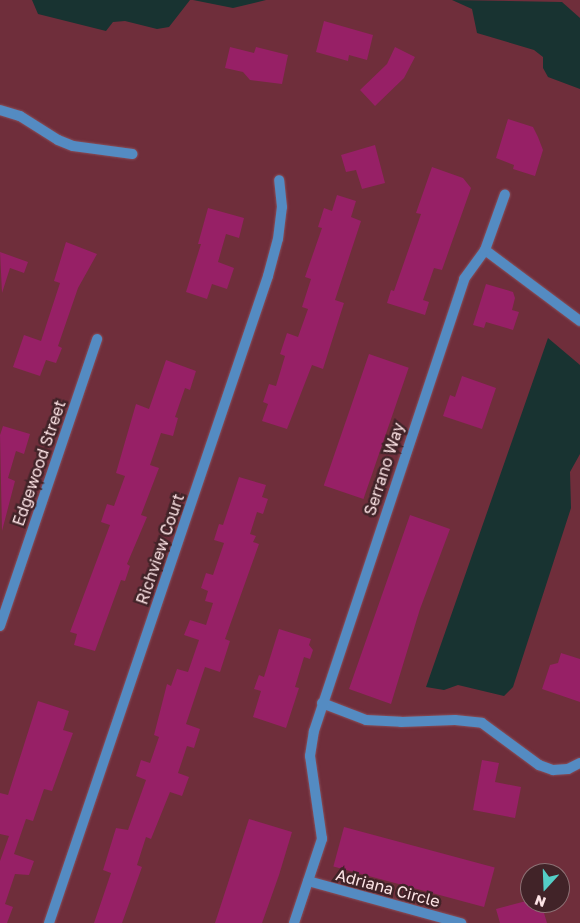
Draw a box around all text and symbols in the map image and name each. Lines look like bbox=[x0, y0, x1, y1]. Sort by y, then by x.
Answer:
street label: Edgewood Street bbox=[9, 398, 69, 528]
street label: Serrano Way bbox=[360, 420, 408, 518]
street label: Richview Court bbox=[132, 491, 188, 607]
north arrow bbox=[520, 863, 570, 913]
street label: Adriana Circle bbox=[334, 865, 442, 911]
text: N bbox=[532, 892, 548, 911]

